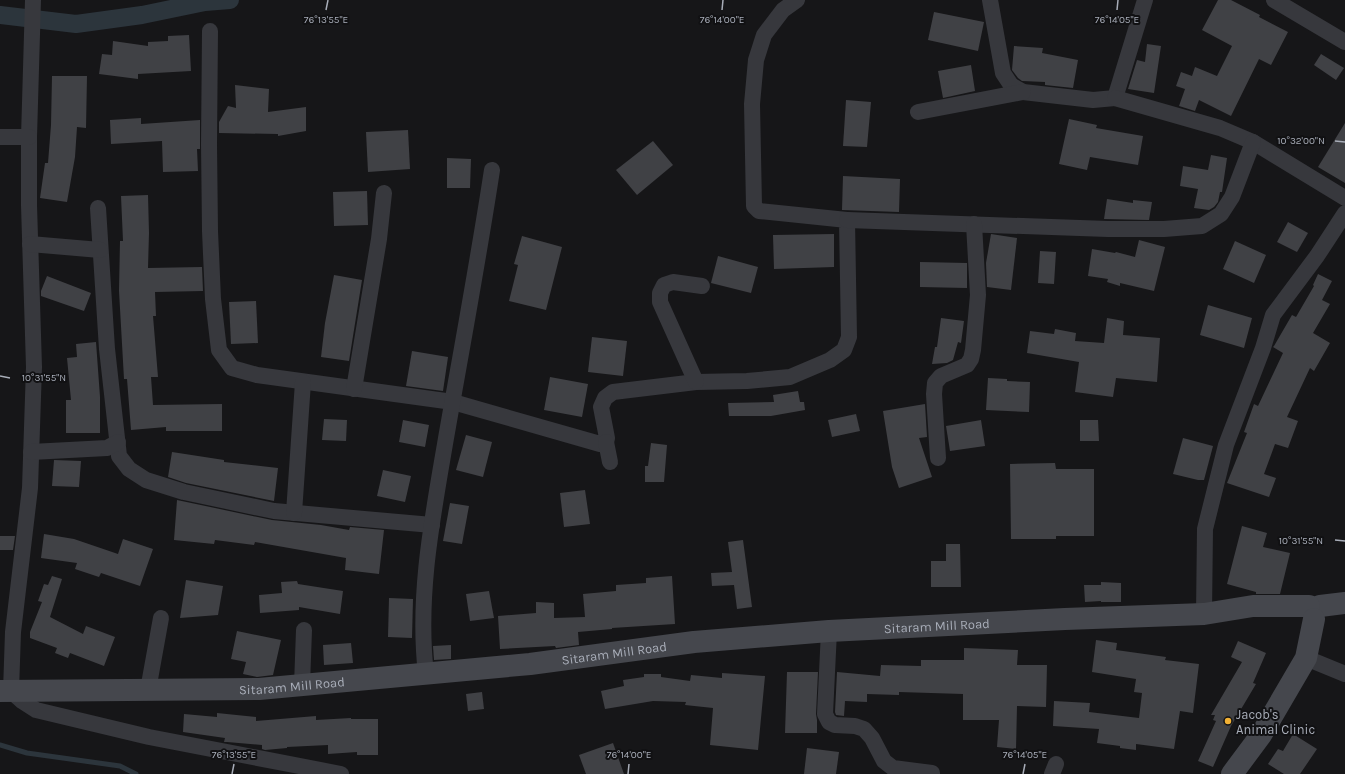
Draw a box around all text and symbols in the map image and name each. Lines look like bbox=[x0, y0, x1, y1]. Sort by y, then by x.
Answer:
text: 76°13'55"E bbox=[304, 14, 348, 26]
text: 76°14'00"E bbox=[700, 14, 744, 26]
text: 76°14'05"E bbox=[1095, 14, 1139, 26]
text: 10°32'00"N bbox=[1277, 135, 1325, 147]
text: 10°31'55"N bbox=[22, 372, 66, 384]
text: 10°31'55"N bbox=[1279, 535, 1323, 547]
street label: Sitaram Mill Road bbox=[883, 616, 990, 636]
street label: Sitaram Mill Road bbox=[561, 639, 668, 668]
street label: Sitaram Mill Road bbox=[239, 674, 345, 697]
place label: Jacob's Animal Clinic bbox=[1236, 707, 1315, 737]
marker: Jacob's Animal Clinic bbox=[1223, 716, 1233, 726]
text: 76°13'55"E bbox=[212, 749, 256, 761]
text: 76°14'00"E bbox=[607, 749, 651, 761]
text: 76°14'05"E bbox=[1003, 749, 1047, 761]

